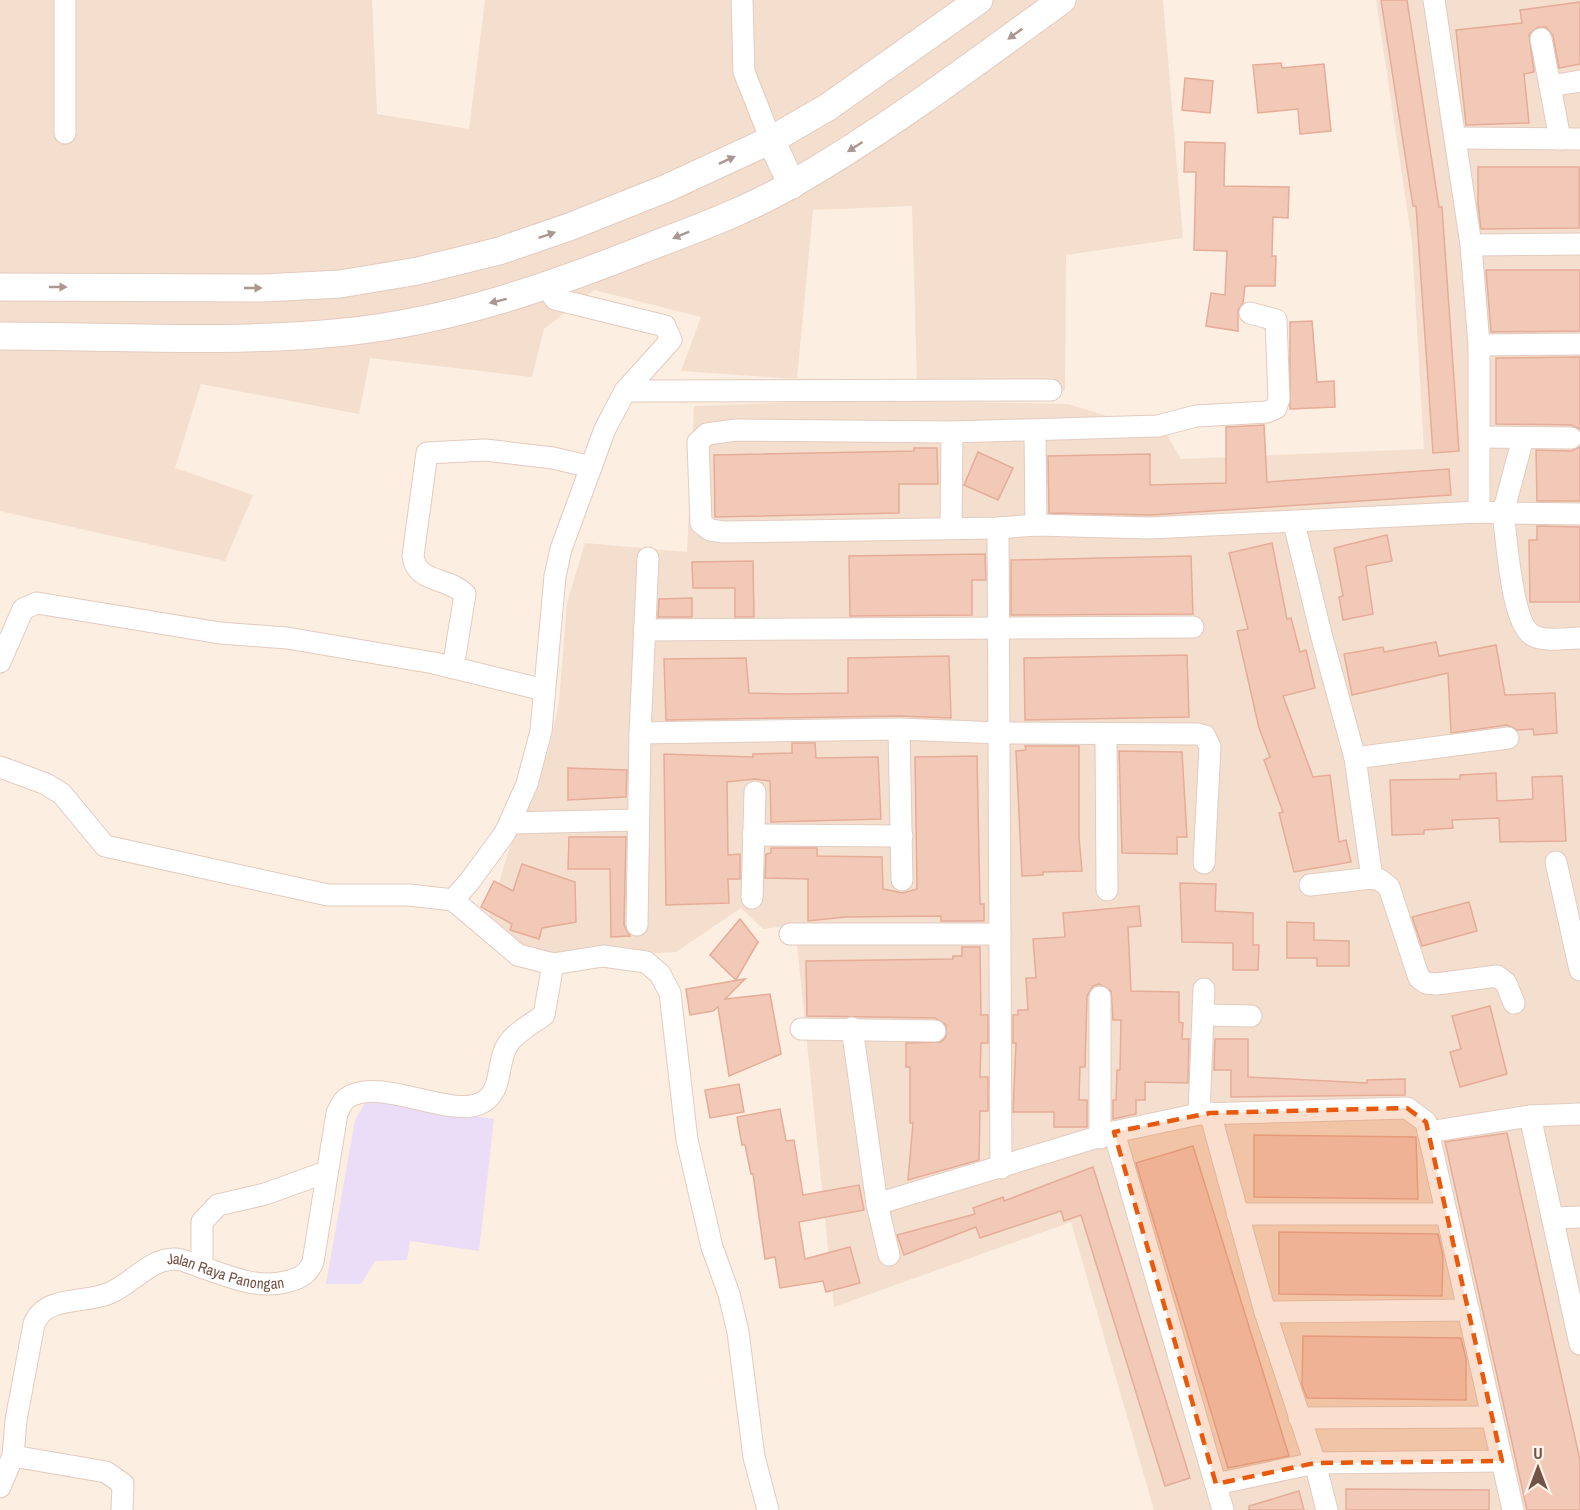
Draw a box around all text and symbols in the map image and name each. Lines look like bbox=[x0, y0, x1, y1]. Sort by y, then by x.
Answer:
one-way arrow bbox=[1007, 28, 1022, 40]
one-way arrow bbox=[847, 141, 863, 152]
one-way arrow bbox=[719, 156, 736, 165]
one-way arrow bbox=[538, 229, 556, 239]
one-way arrow bbox=[672, 230, 690, 240]
one-way arrow bbox=[49, 283, 68, 292]
one-way arrow bbox=[244, 283, 263, 293]
one-way arrow bbox=[489, 297, 508, 307]
street label: Jalan Raya Panongan bbox=[166, 1248, 286, 1294]
north arrow bbox=[1508, 1438, 1568, 1498]
text: U bbox=[1533, 1442, 1543, 1464]

